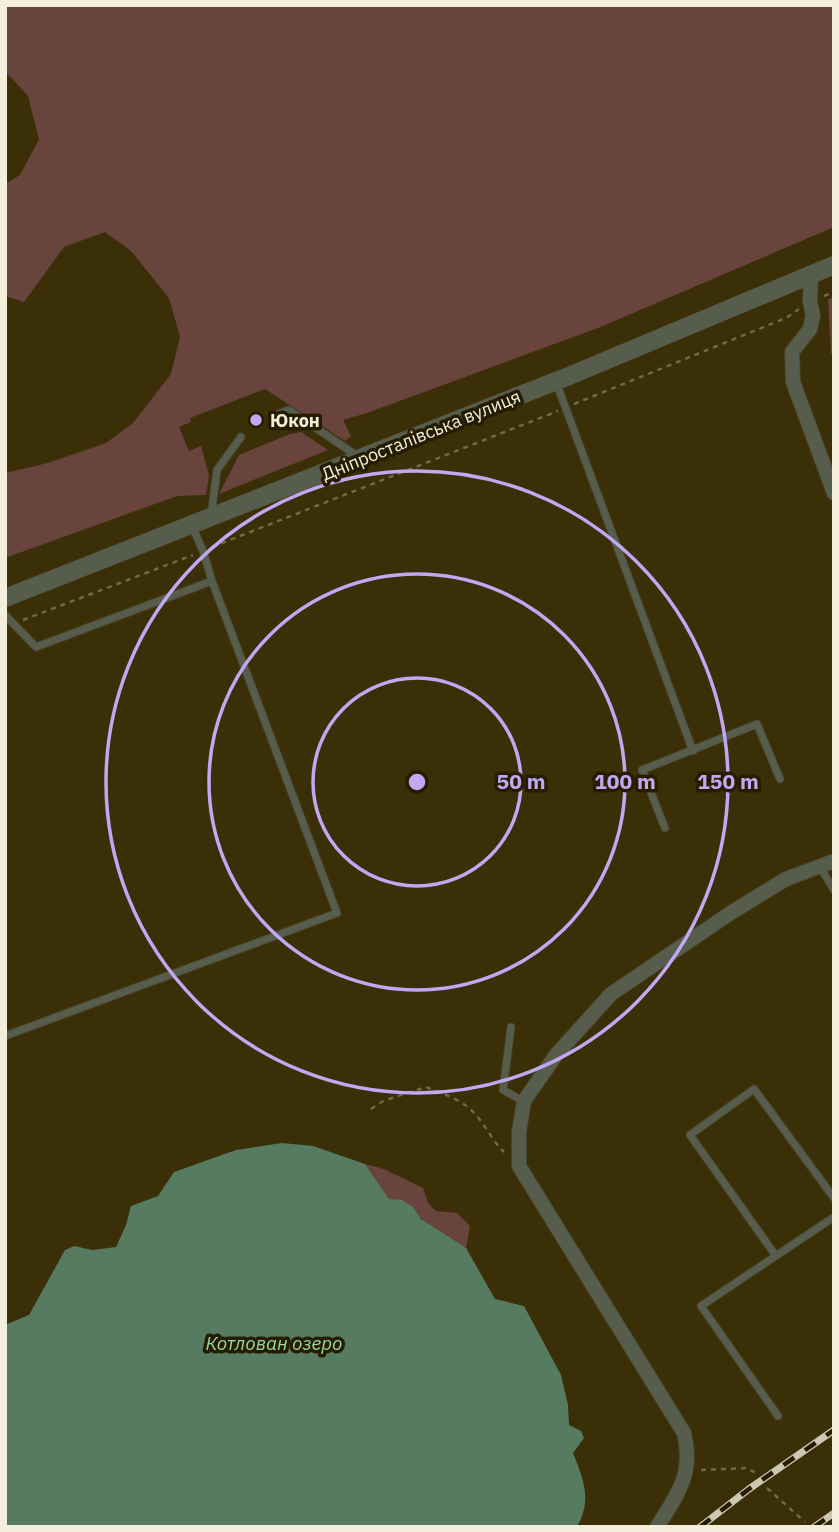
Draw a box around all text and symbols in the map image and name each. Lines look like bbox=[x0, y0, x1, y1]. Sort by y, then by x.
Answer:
street label: Дніпросталівська вулиця bbox=[318, 385, 524, 485]
place label: Юкон bbox=[270, 409, 320, 432]
marker: Юкон bbox=[248, 412, 264, 428]
text: 50 m bbox=[497, 767, 545, 795]
text: 100 m bbox=[594, 767, 656, 795]
text: 150 m bbox=[697, 767, 759, 795]
centre of rings bbox=[405, 770, 429, 794]
water label: Котлован озеро bbox=[205, 1331, 343, 1355]

